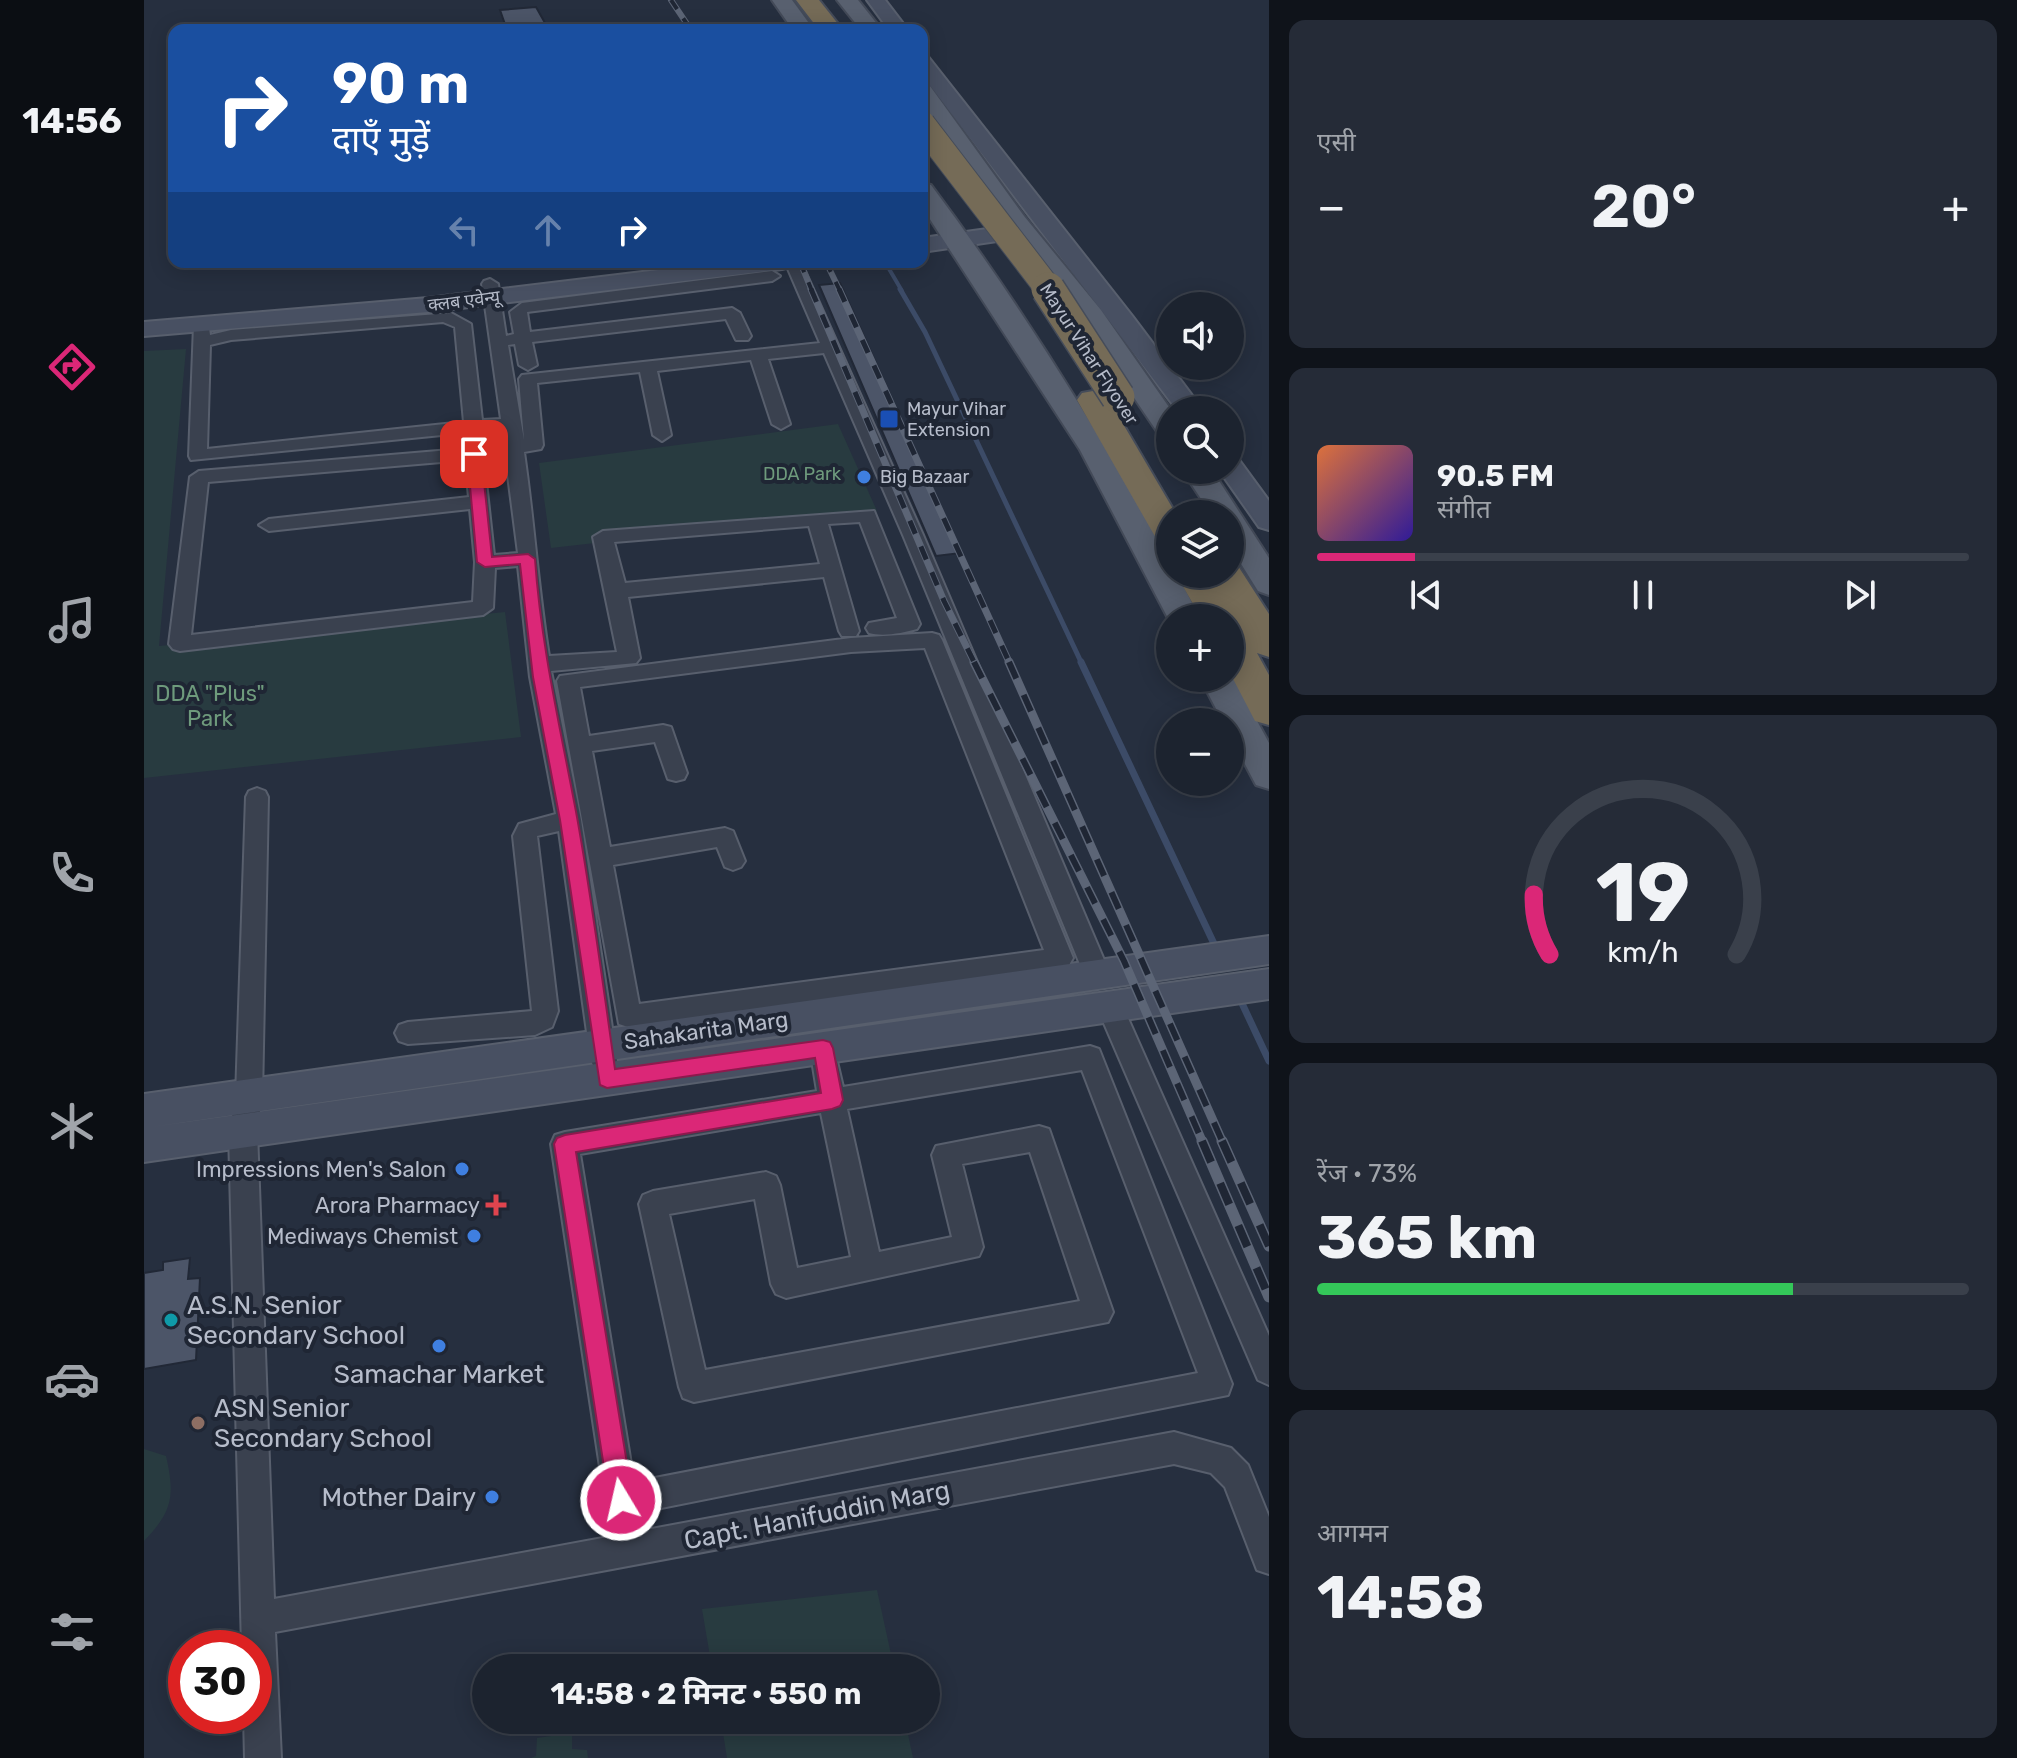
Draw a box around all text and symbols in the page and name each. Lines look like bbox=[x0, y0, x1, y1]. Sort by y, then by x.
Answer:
text: 90 m bbox=[332, 51, 469, 117]
icon: right bbox=[200, 56, 304, 160]
text: 14:56 bbox=[22, 99, 122, 142]
text: दाएँ मुड़ें bbox=[332, 118, 430, 161]
text: एसी bbox=[1317, 127, 1356, 158]
text: 20° bbox=[1591, 171, 1696, 242]
text: − bbox=[1317, 181, 1346, 233]
text: + bbox=[1942, 181, 1969, 233]
icon: left bbox=[442, 208, 486, 252]
icon: ahead bbox=[526, 208, 570, 252]
icon: right bbox=[610, 208, 654, 252]
street label: Mayur Vihar Flyover bbox=[1035, 279, 1143, 429]
street label: क्लब एवेन्यू bbox=[427, 285, 504, 317]
map controls bbox=[1156, 292, 1244, 796]
button: sound bbox=[1156, 292, 1244, 380]
icon: directions bbox=[44, 339, 100, 395]
button: search bbox=[1156, 396, 1244, 484]
place label: Mayur Vihar Extension bbox=[907, 398, 1006, 441]
marker: Mayur Vihar Extension bbox=[878, 408, 900, 430]
pin bbox=[440, 420, 508, 488]
icon: arrive bbox=[452, 432, 496, 476]
text: 90.5 FM bbox=[1437, 458, 1554, 494]
park label: DDA Park bbox=[763, 463, 842, 485]
place label: Big Bazaar bbox=[880, 466, 970, 488]
marker: Big Bazaar bbox=[855, 468, 873, 486]
text: संगीत bbox=[1437, 494, 1491, 525]
button: layers bbox=[1156, 500, 1244, 588]
icon: previous bbox=[1404, 573, 1448, 617]
icon: pause bbox=[1621, 573, 1665, 617]
icon: next bbox=[1838, 573, 1882, 617]
icon: music bbox=[44, 592, 100, 648]
button: + bbox=[1156, 604, 1244, 692]
park label: DDA "Plus" Park bbox=[155, 680, 265, 732]
button: − bbox=[1156, 708, 1244, 796]
text: 19 bbox=[1596, 843, 1690, 942]
icon: phone bbox=[44, 845, 100, 901]
text: km/h bbox=[1607, 935, 1679, 969]
street label: Sahakarita Marg bbox=[622, 1006, 790, 1055]
icon: climate bbox=[44, 1098, 100, 1154]
place label: Impressions Men's Salon bbox=[196, 1156, 446, 1183]
text: रेंज · 73% bbox=[1317, 1158, 1417, 1189]
marker: Impressions Men's Salon bbox=[453, 1160, 471, 1178]
place label: Arora Pharmacy bbox=[315, 1192, 480, 1219]
marker: Arora Pharmacy bbox=[487, 1196, 505, 1214]
text: 365 km bbox=[1317, 1202, 1537, 1273]
place label: Mediways Chemist bbox=[267, 1223, 458, 1250]
marker: Mediways Chemist bbox=[465, 1227, 483, 1245]
place label: A.S.N. Senior Secondary School bbox=[187, 1290, 405, 1351]
marker: A.S.N. Senior Secondary School bbox=[162, 1311, 180, 1329]
marker: Samachar Market bbox=[430, 1337, 448, 1355]
icon: car bbox=[44, 1351, 100, 1407]
place label: Samachar Market bbox=[334, 1359, 544, 1390]
place label: ASN Senior Secondary School bbox=[214, 1393, 432, 1454]
marker: ASN Senior Secondary School bbox=[189, 1414, 207, 1432]
position arrow bbox=[579, 1458, 663, 1542]
street label: Capt. Hanifuddin Marg bbox=[682, 1474, 953, 1556]
place label: Mother Dairy bbox=[322, 1482, 476, 1513]
marker: Mother Dairy bbox=[483, 1488, 501, 1506]
text: आगमन bbox=[1317, 1518, 1388, 1549]
text: 14:58 bbox=[1317, 1562, 1485, 1633]
icon: filters bbox=[44, 1604, 100, 1660]
speed limit sign: 30 bbox=[168, 1630, 272, 1734]
text: 14:58 · 2 मिनट · 550 m bbox=[550, 1676, 862, 1712]

